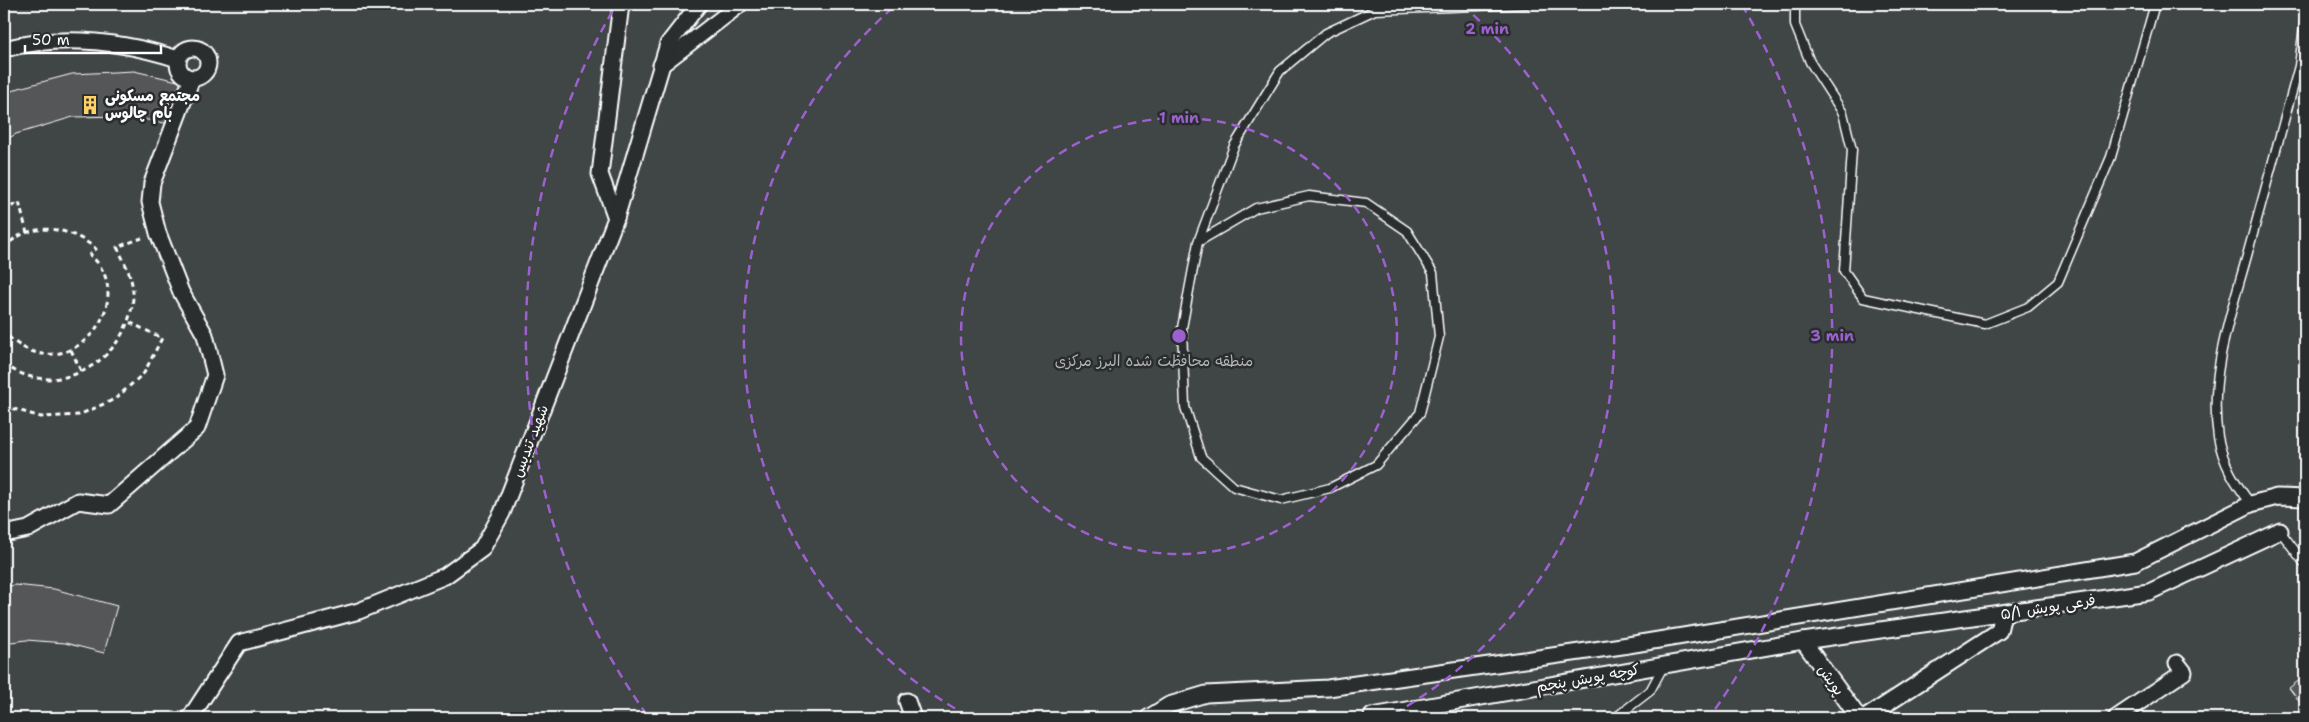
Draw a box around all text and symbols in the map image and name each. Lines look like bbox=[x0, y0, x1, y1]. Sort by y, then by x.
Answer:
text: 2 min bbox=[1465, 19, 1509, 39]
scale bar bbox=[25, 22, 161, 54]
text: 50 m bbox=[32, 30, 70, 50]
place label: مجتمع مسکونی بام چالوس bbox=[105, 86, 200, 124]
building icon: مجتمع مسکونی بام چالوس bbox=[79, 94, 101, 116]
text: 1 min bbox=[1159, 108, 1199, 128]
text: 3 min bbox=[1810, 326, 1854, 346]
centre of rings bbox=[1170, 327, 1188, 345]
park label: منطقه محافظت شده البرز مرکزی bbox=[1055, 351, 1253, 371]
street label: شهید تندیس bbox=[507, 402, 553, 480]
street label: فرعی پویش ۵/۱ bbox=[1999, 590, 2097, 624]
street label: کوچه پویش پنجم bbox=[1535, 659, 1642, 699]
street label: پویش bbox=[1813, 660, 1849, 700]

